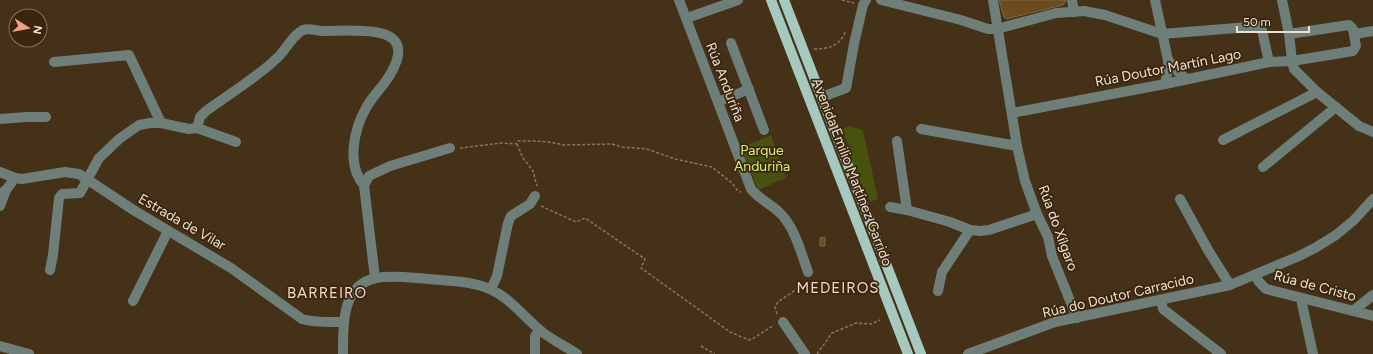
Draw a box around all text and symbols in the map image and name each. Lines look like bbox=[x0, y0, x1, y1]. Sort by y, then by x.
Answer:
north arrow bbox=[8, 8, 48, 48]
scale bar bbox=[1237, 8, 1309, 34]
text: 50 m bbox=[1243, 15, 1271, 29]
text: N bbox=[30, 24, 45, 35]
street label: Rúa Anduriña bbox=[702, 40, 748, 124]
street label: Rúa Doutor Martín Lago bbox=[1093, 45, 1243, 91]
street label: Avenida Emilio Martínez Garrido bbox=[808, 76, 896, 268]
park label: Parque Anduriña bbox=[734, 142, 790, 175]
street label: Rúa do Xílgaro bbox=[1035, 183, 1081, 273]
street label: Estrada de Vilar bbox=[135, 190, 229, 254]
street label: Rúa de Cristo bbox=[1272, 267, 1358, 305]
street label: Rúa do Doutor Carracido bbox=[1041, 270, 1195, 322]
district label: MEDEIROS bbox=[796, 279, 880, 297]
district label: BARREIRO bbox=[287, 284, 367, 302]

